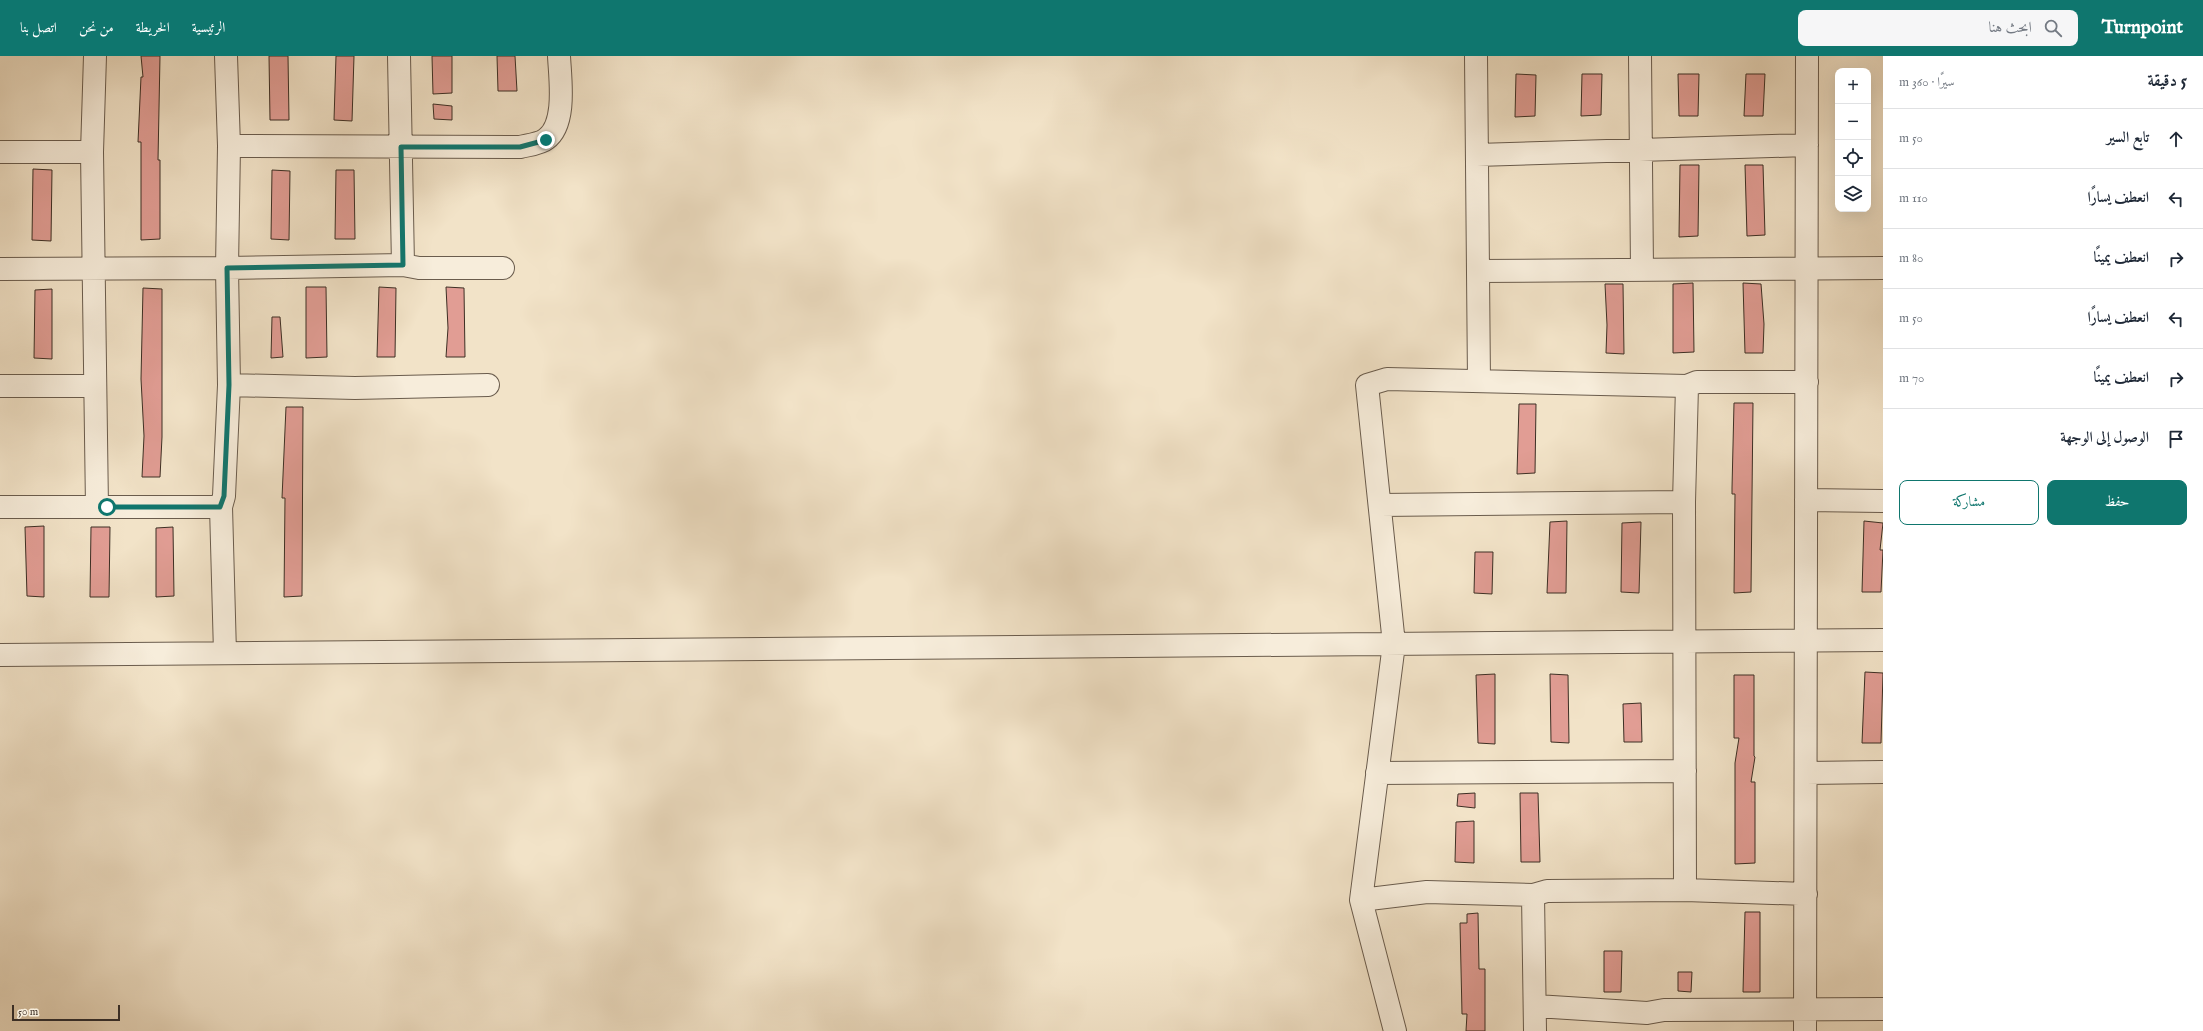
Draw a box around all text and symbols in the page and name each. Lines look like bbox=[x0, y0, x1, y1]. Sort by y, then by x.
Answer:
search box bbox=[1798, 10, 2078, 46]
text: Turnpoint bbox=[2102, 16, 2183, 40]
icon: search bbox=[2042, 17, 2064, 39]
text: ابحث هنا bbox=[1988, 18, 2032, 37]
text: اتصل بنا bbox=[20, 19, 57, 37]
text: من نحن bbox=[79, 19, 114, 37]
text: الخريطة bbox=[136, 19, 170, 37]
text: الرئيسية bbox=[192, 19, 225, 37]
map controls bbox=[1835, 68, 1871, 212]
button: + bbox=[1835, 68, 1871, 104]
text: 5 دقيقة bbox=[2147, 71, 2187, 92]
text: سيرًا · 360 m bbox=[1899, 74, 1955, 91]
button: − bbox=[1835, 104, 1871, 140]
text: تابع السير bbox=[2107, 128, 2149, 147]
icon: ahead bbox=[2165, 128, 2187, 150]
text: 50 m bbox=[1899, 130, 1923, 147]
route end bbox=[537, 131, 555, 149]
button: locate bbox=[1835, 140, 1871, 176]
button: layers bbox=[1835, 176, 1871, 212]
text: انعطف يسارًا bbox=[2087, 188, 2149, 207]
icon: left bbox=[2165, 188, 2187, 210]
text: 110 m bbox=[1899, 190, 1928, 207]
text: انعطف يمينًا bbox=[2093, 248, 2149, 267]
icon: right bbox=[2165, 248, 2187, 270]
text: 80 m bbox=[1899, 250, 1923, 267]
text: انعطف يسارًا bbox=[2087, 308, 2149, 327]
icon: left bbox=[2165, 308, 2187, 330]
text: 50 m bbox=[1899, 310, 1923, 327]
text: انعطف يمينًا bbox=[2093, 368, 2149, 387]
icon: right bbox=[2165, 368, 2187, 390]
text: 70 m bbox=[1899, 370, 1924, 387]
text: الوصول إلى الوجهة bbox=[2060, 428, 2149, 447]
icon: arrive bbox=[2165, 428, 2187, 450]
button: مشاركة bbox=[1899, 480, 2039, 525]
button: حفظ bbox=[2047, 480, 2187, 525]
route start bbox=[98, 498, 116, 516]
scale bar bbox=[12, 1003, 120, 1022]
text: 50 m bbox=[18, 1005, 38, 1019]

